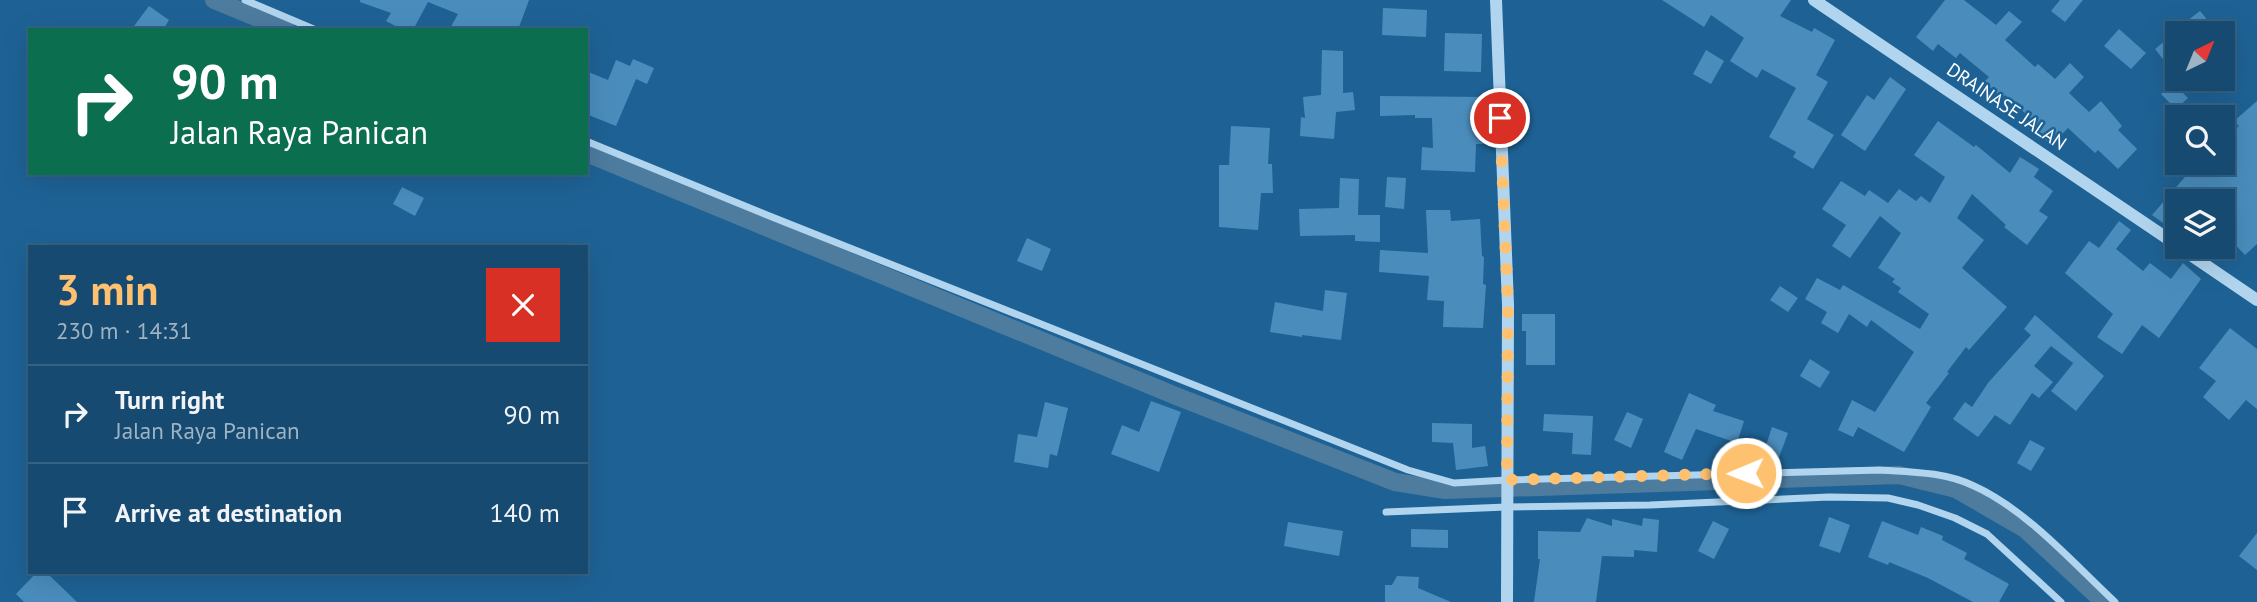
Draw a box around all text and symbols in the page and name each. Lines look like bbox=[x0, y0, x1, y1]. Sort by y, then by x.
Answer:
north arrow bbox=[2165, 21, 2235, 91]
map controls bbox=[2165, 21, 2235, 259]
text: 90 m bbox=[171, 49, 278, 113]
icon: right bbox=[56, 56, 147, 147]
street label: DRAINASE JALAN bbox=[1942, 57, 2072, 155]
pin bbox=[1470, 88, 1530, 148]
icon: arrive bbox=[1481, 99, 1519, 137]
button: search bbox=[2165, 105, 2235, 175]
text: Jalan Raya Panican bbox=[171, 111, 428, 153]
button: layers bbox=[2165, 189, 2235, 259]
text: 3 min bbox=[56, 262, 158, 317]
button: close bbox=[486, 268, 560, 342]
text: 230 m · 14:31 bbox=[56, 316, 192, 345]
text: Turn right bbox=[115, 383, 224, 416]
icon: right bbox=[56, 395, 94, 433]
text: 90 m bbox=[504, 398, 560, 431]
text: Jalan Raya Panican bbox=[115, 416, 300, 445]
position arrow bbox=[1709, 436, 1783, 510]
icon: arrive bbox=[56, 493, 94, 531]
text: Arrive at destination bbox=[115, 496, 342, 529]
text: 140 m bbox=[489, 496, 560, 529]

